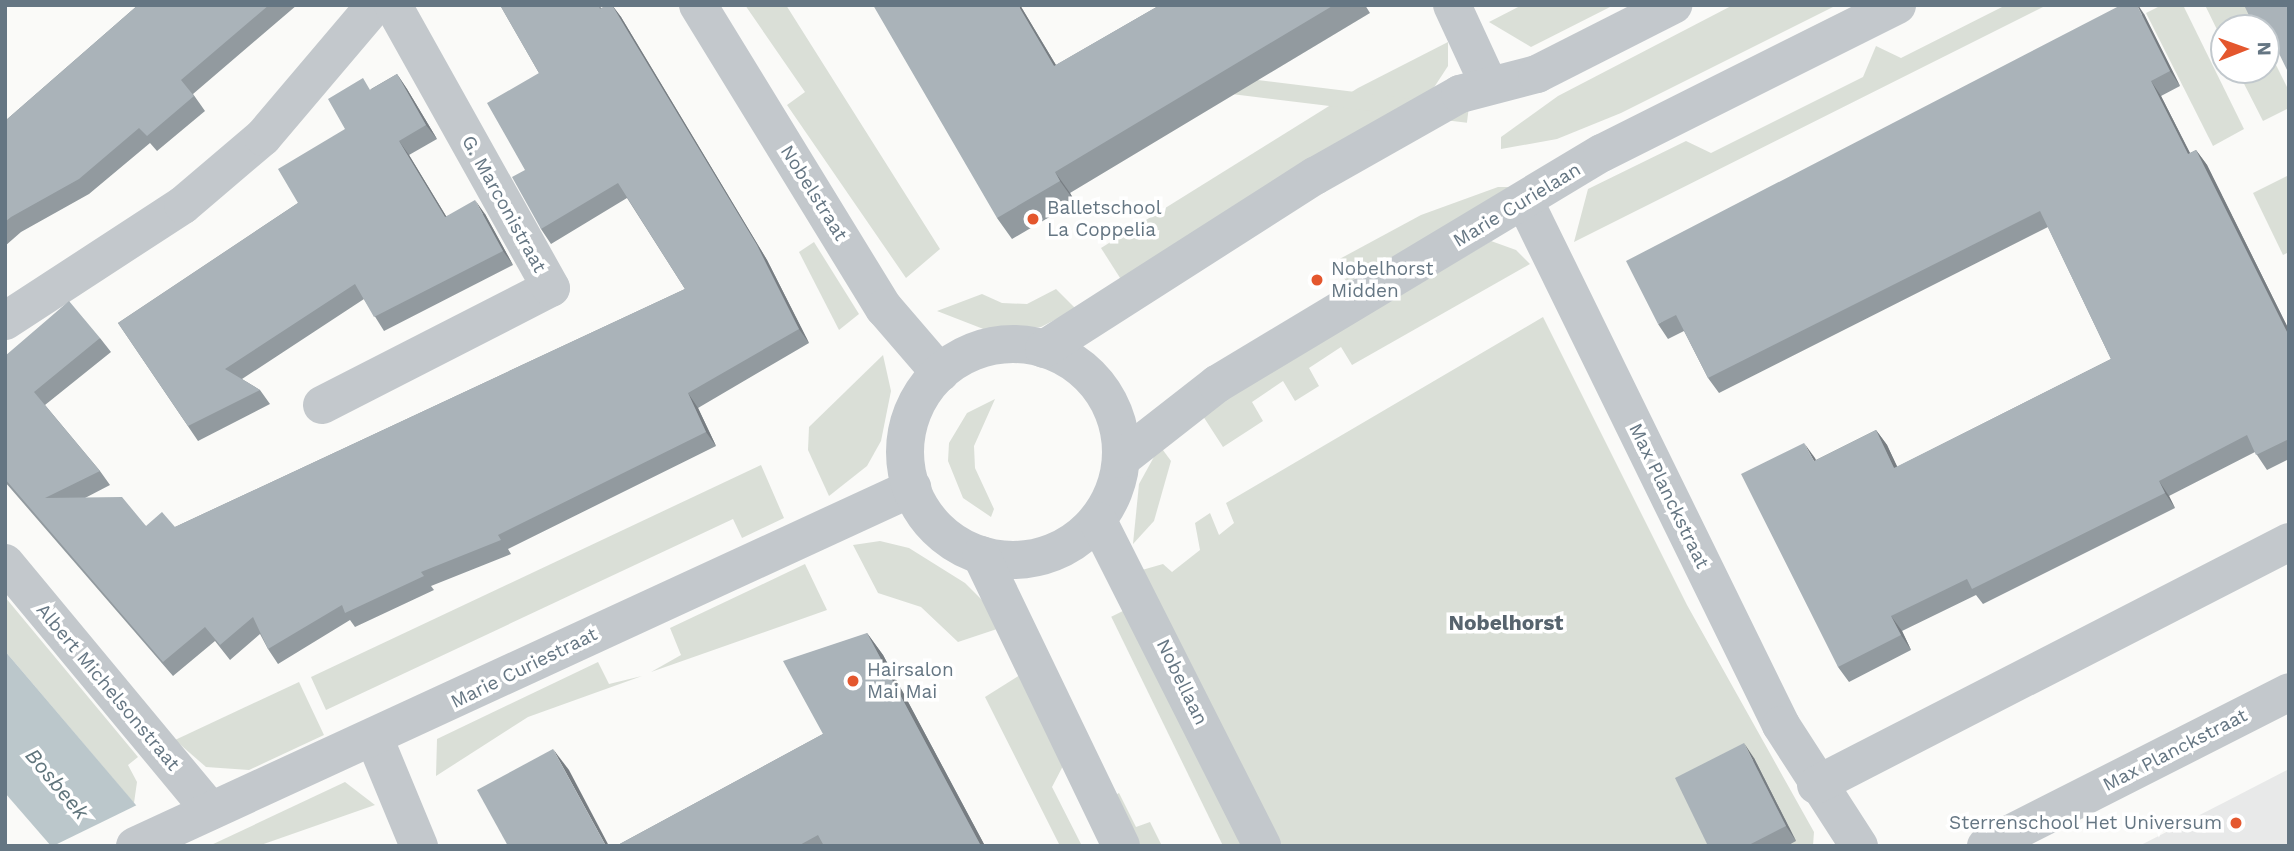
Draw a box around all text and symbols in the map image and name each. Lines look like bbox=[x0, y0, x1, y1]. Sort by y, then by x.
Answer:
north arrow bbox=[2210, 14, 2280, 84]
text: N bbox=[2253, 41, 2276, 56]
street label: G. Marconistraat bbox=[457, 132, 551, 276]
street label: Nobelstraat bbox=[776, 141, 852, 245]
street label: Marie Curielaan bbox=[1449, 158, 1585, 252]
place label: Balletschool La Coppelia bbox=[1047, 197, 1161, 241]
marker: Balletschool La Coppelia bbox=[1025, 211, 1041, 227]
place label: Nobelhorst Midden bbox=[1331, 258, 1433, 302]
marker: Nobelhorst Midden bbox=[1309, 272, 1325, 288]
street label: Max Planckstraat bbox=[1624, 419, 1714, 573]
street label: Albert Michelsonstraat bbox=[31, 599, 185, 775]
district label: Nobelhorst bbox=[1448, 610, 1564, 636]
street label: Marie Curiestraat bbox=[447, 623, 601, 713]
street label: Nobellaan bbox=[1151, 635, 1213, 729]
place label: Hairsalon Mai Mai bbox=[867, 659, 954, 703]
marker: Hairsalon Mai Mai bbox=[845, 673, 861, 689]
street label: Max Planckstraat bbox=[2099, 704, 2251, 796]
water label: Bosbeek bbox=[20, 743, 94, 825]
place label: Sterrenschool Het Universum bbox=[1948, 812, 2222, 834]
marker: Sterrenschool Het Universum bbox=[2228, 815, 2244, 831]

